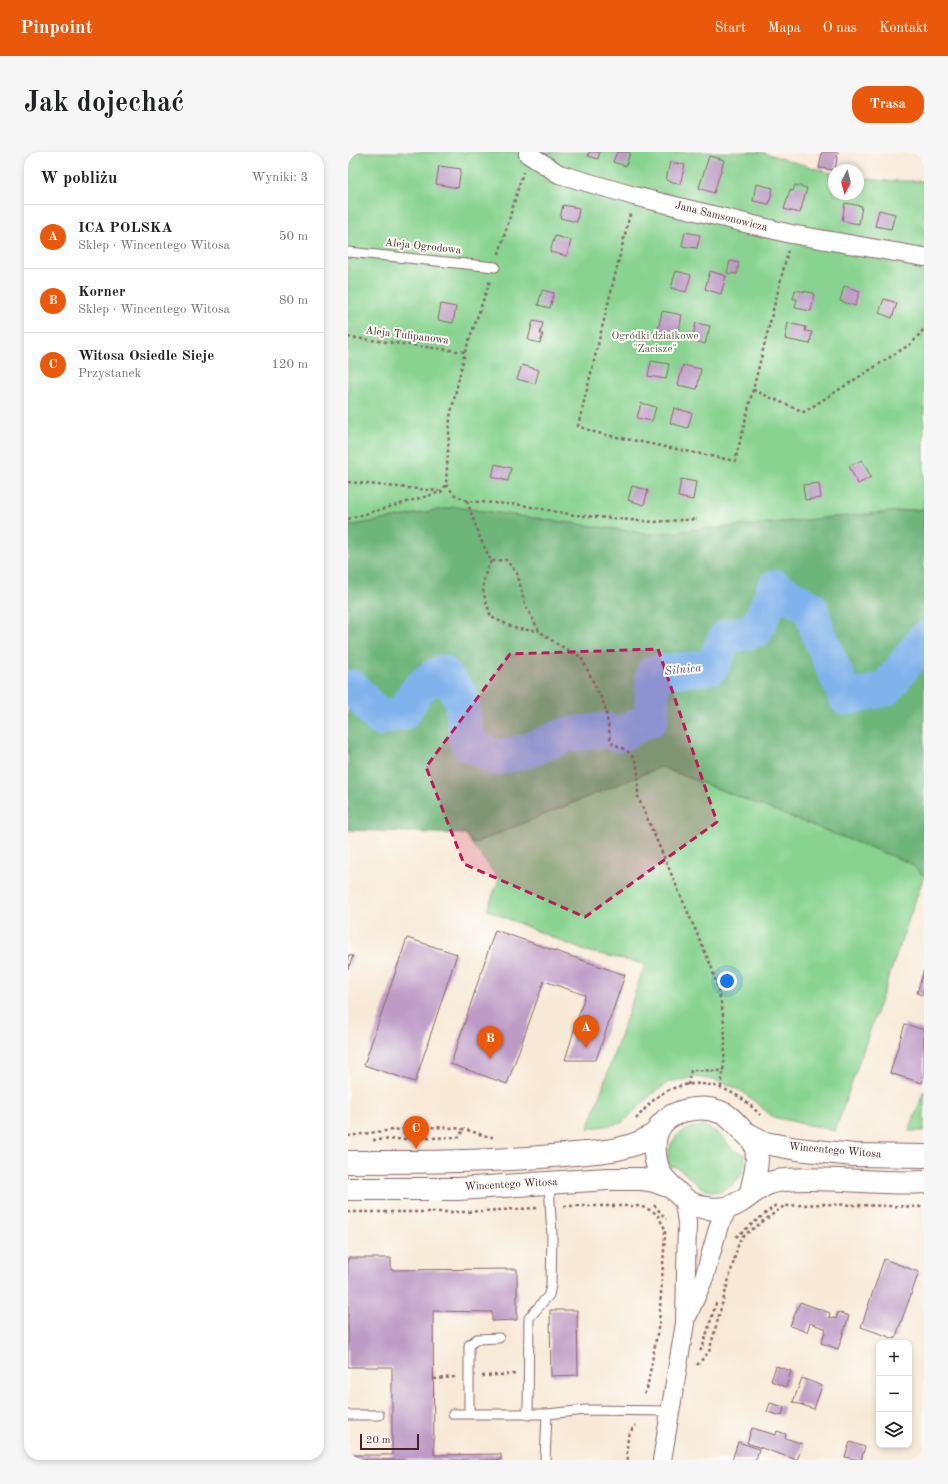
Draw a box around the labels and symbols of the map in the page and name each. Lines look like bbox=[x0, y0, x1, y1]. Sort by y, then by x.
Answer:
north arrow bbox=[828, 164, 864, 200]
street label: Jana Samsonowicza bbox=[674, 200, 769, 234]
street label: Aleja Ogrodowa bbox=[384, 238, 462, 257]
street label: Aleja Tulipanowa bbox=[365, 325, 450, 347]
park label: Ogródki działkowe "Zacisze" bbox=[611, 331, 699, 355]
water label: Silnica bbox=[664, 662, 703, 678]
your location bbox=[717, 971, 737, 991]
pin: A bbox=[573, 1015, 599, 1048]
pin: B bbox=[477, 1026, 503, 1059]
pin: C bbox=[403, 1116, 429, 1149]
street label: Wincentego Witosa bbox=[788, 1141, 882, 1161]
street label: Wincentego Witosa bbox=[464, 1177, 558, 1193]
scale bar bbox=[360, 1432, 419, 1451]

